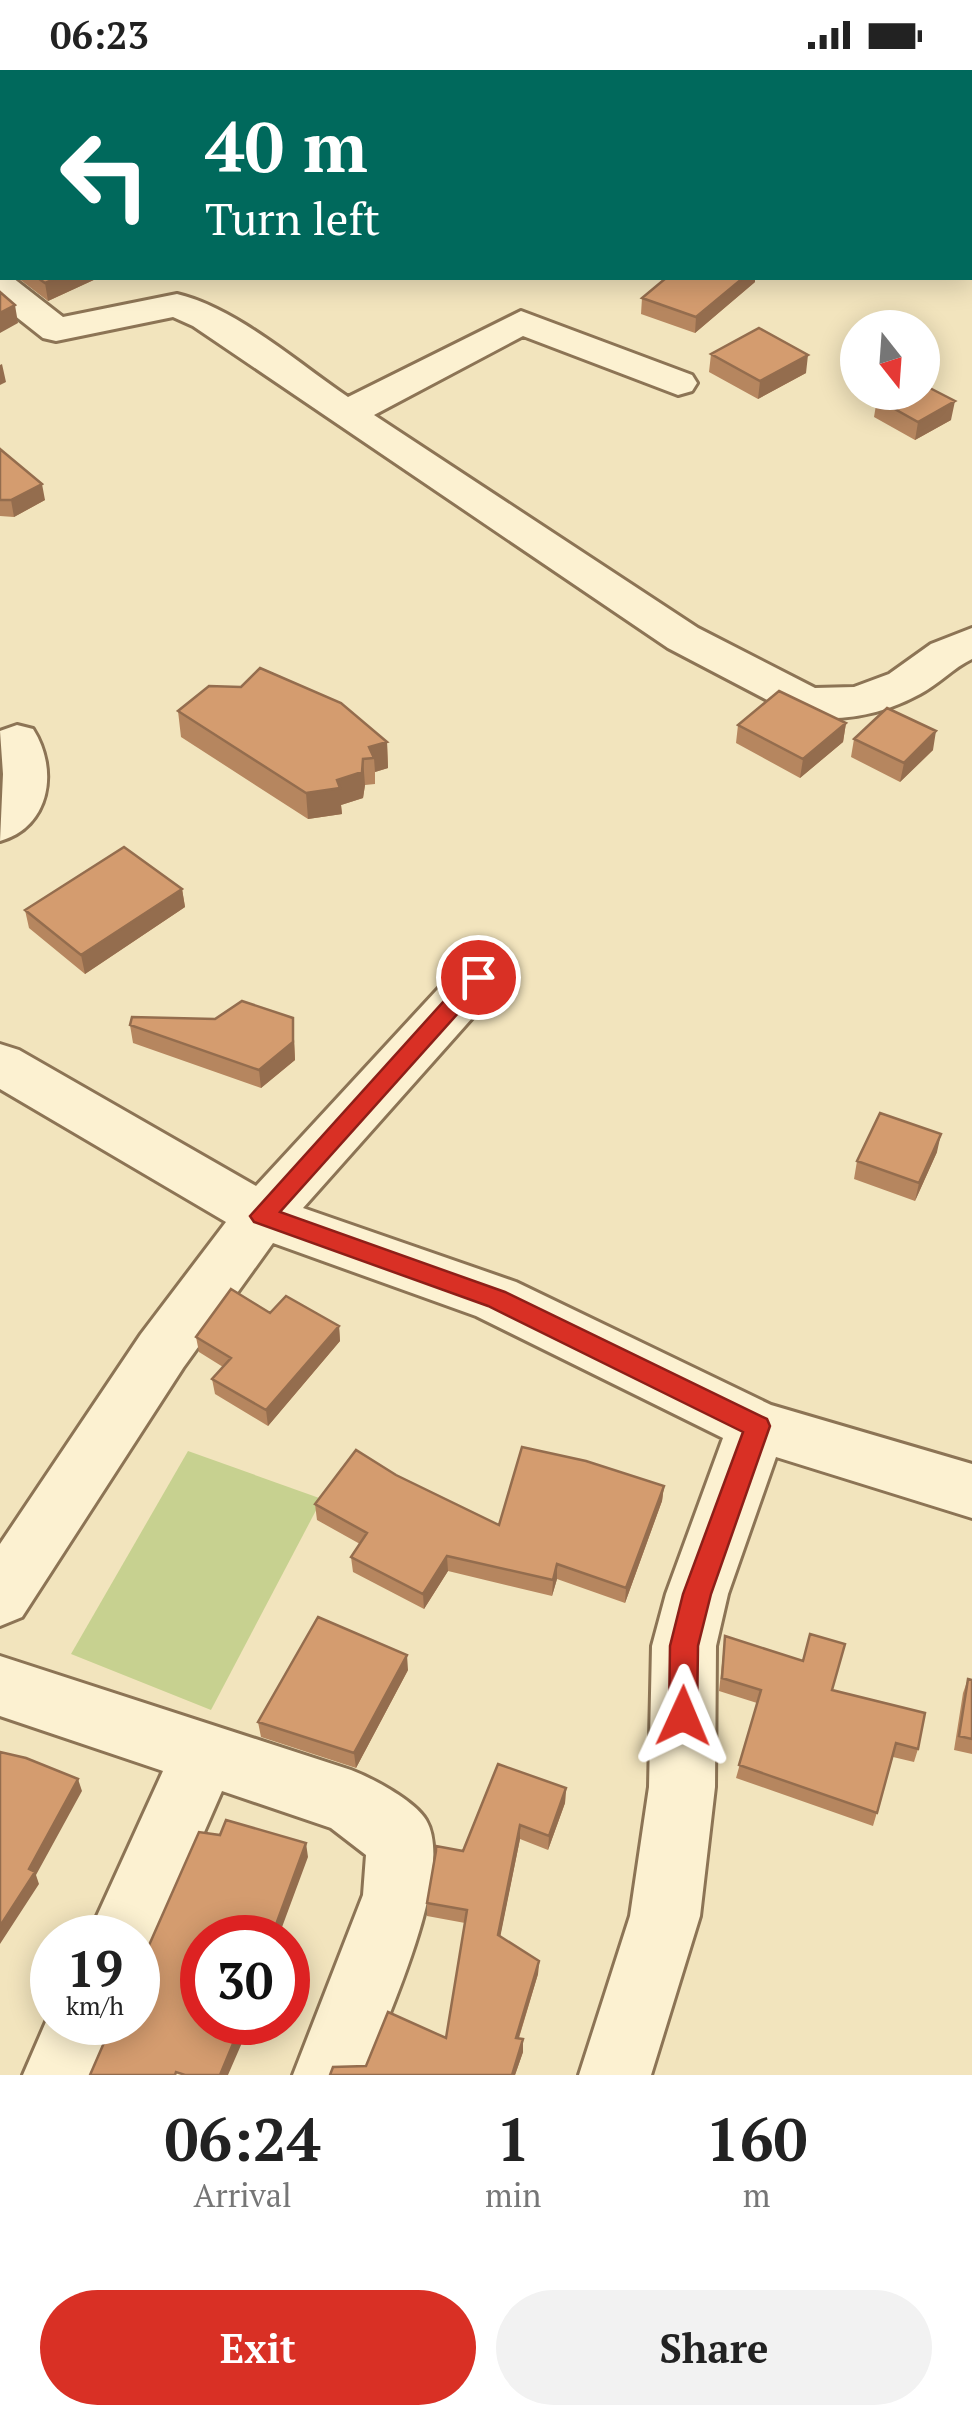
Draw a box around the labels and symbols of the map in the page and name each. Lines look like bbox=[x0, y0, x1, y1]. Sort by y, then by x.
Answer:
north arrow bbox=[840, 310, 940, 410]
pin bbox=[436, 935, 521, 1020]
position arrow bbox=[631, 1664, 735, 1768]
speed limit sign: 30 bbox=[180, 1915, 310, 2045]

